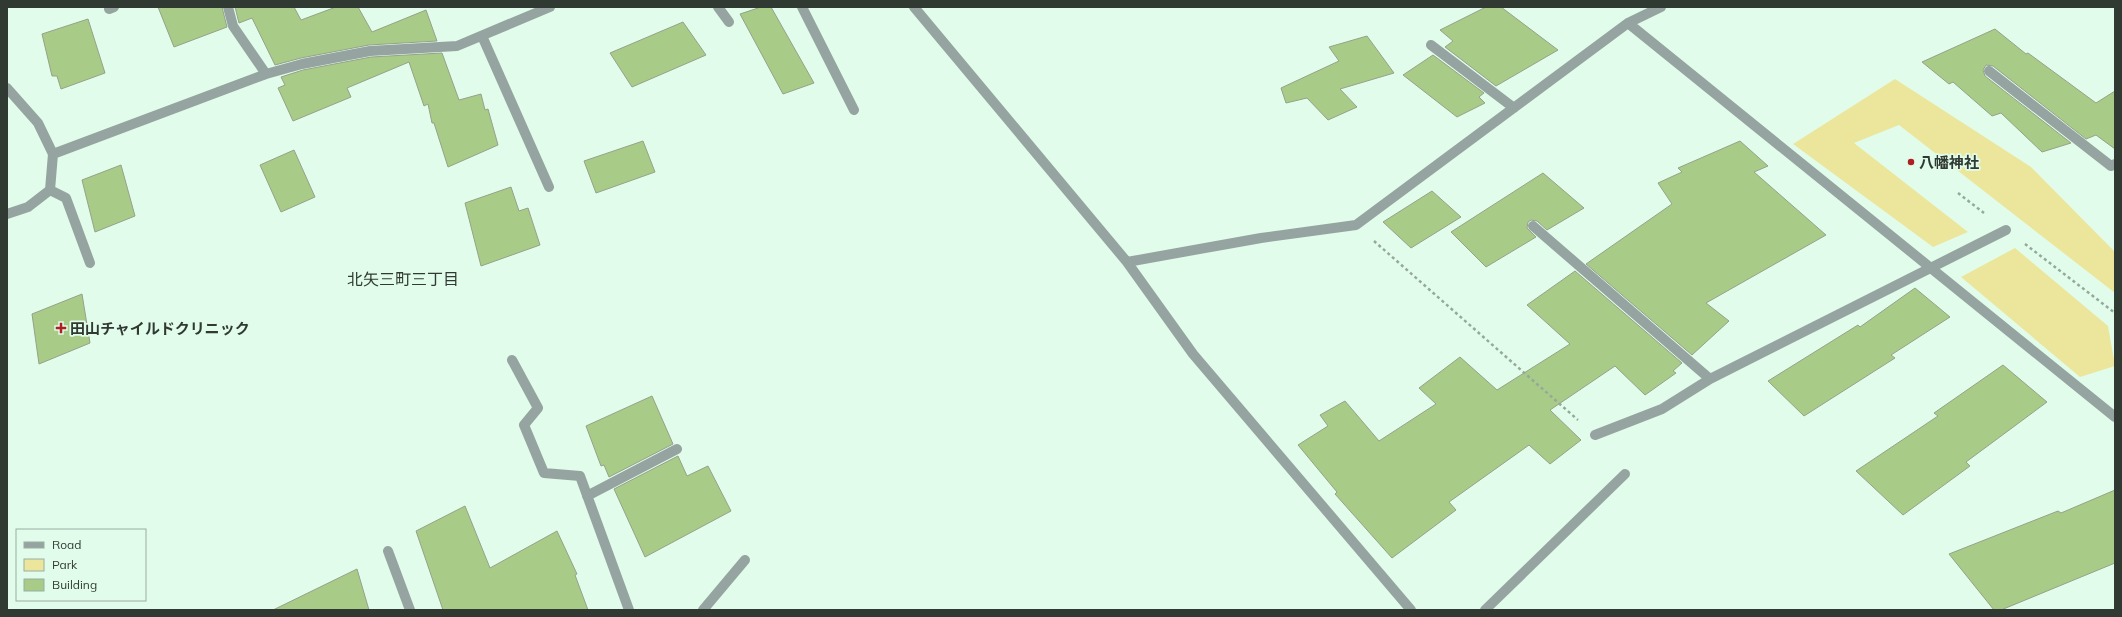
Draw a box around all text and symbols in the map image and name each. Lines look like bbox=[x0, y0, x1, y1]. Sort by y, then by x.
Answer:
place label: 八幡神社 bbox=[1919, 153, 1979, 172]
marker: 八幡神社 bbox=[1906, 157, 1916, 167]
district label: 北矢三町三丁目 bbox=[347, 269, 459, 289]
place label: 田山チャイルドクリニック bbox=[70, 319, 250, 338]
marker: 田山チャイルドクリニック bbox=[55, 322, 67, 334]
legend bbox=[16, 529, 146, 601]
text: Road bbox=[52, 537, 81, 552]
text: Park bbox=[52, 557, 78, 572]
text: Building bbox=[52, 577, 97, 592]

